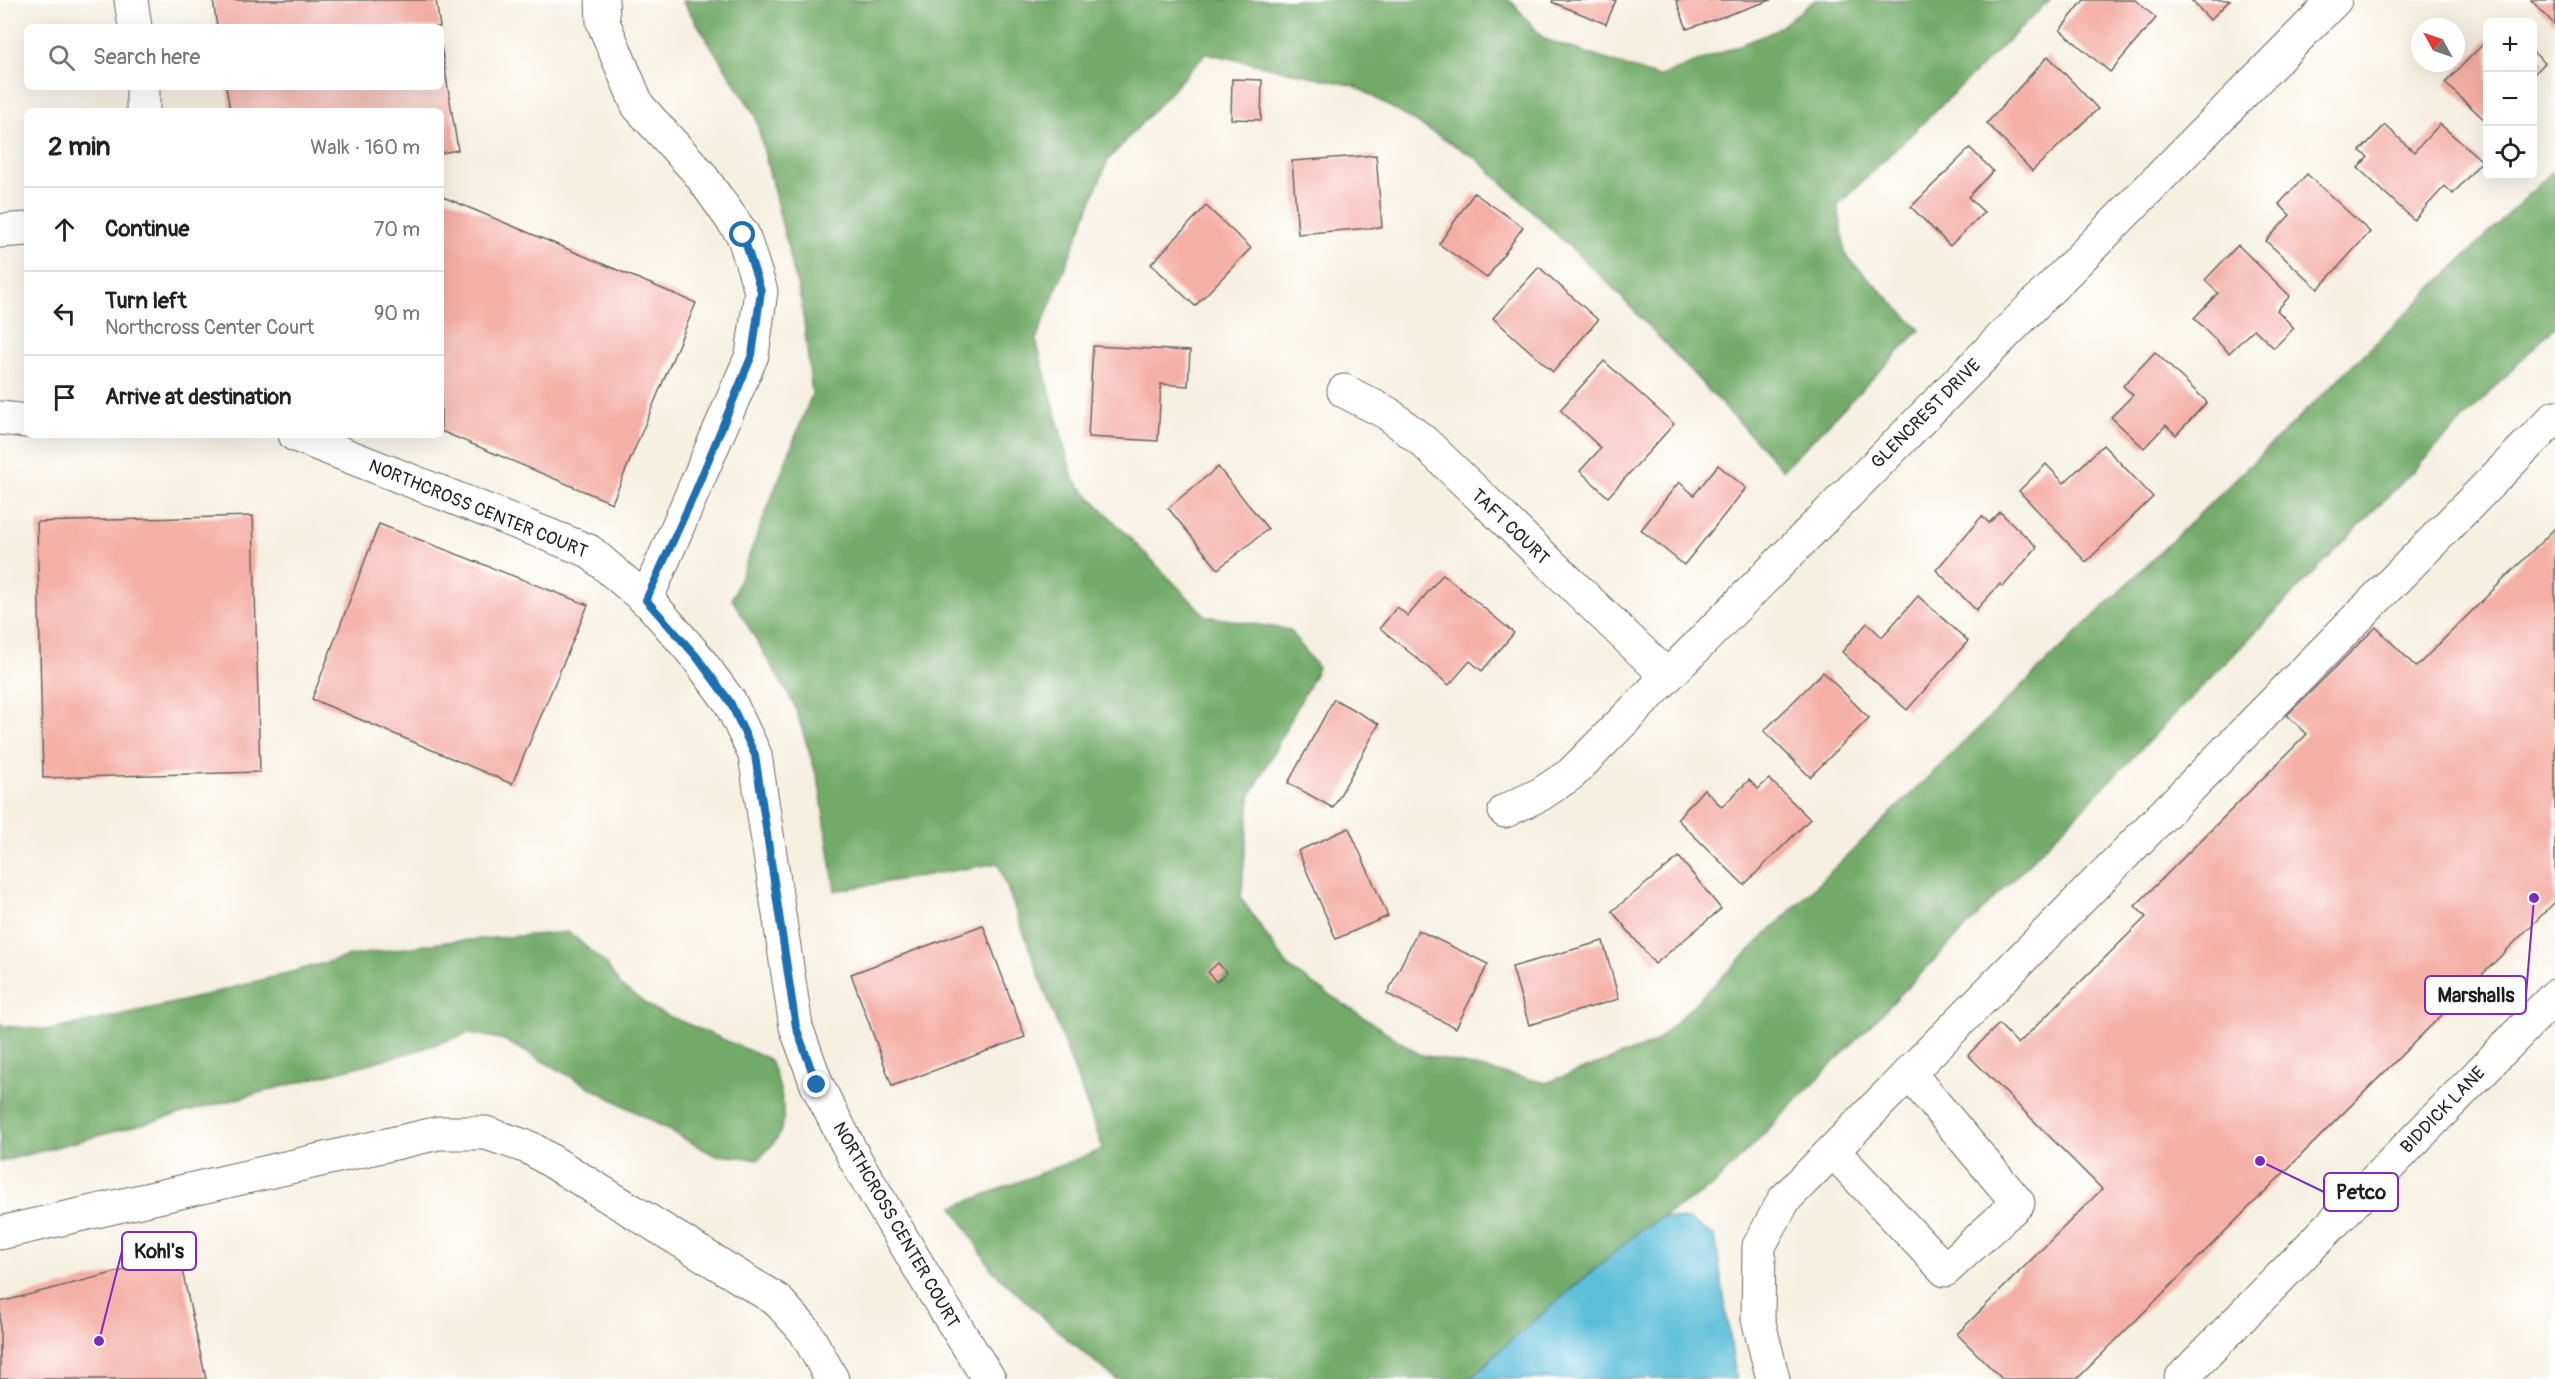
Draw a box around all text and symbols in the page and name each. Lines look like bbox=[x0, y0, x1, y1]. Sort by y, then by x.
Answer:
north arrow bbox=[2411, 18, 2465, 72]
map controls bbox=[2483, 18, 2537, 180]
button: + bbox=[2483, 18, 2537, 72]
search box bbox=[24, 24, 444, 90]
icon: search bbox=[45, 41, 78, 74]
text: Search here bbox=[93, 43, 200, 71]
button: − bbox=[2483, 72, 2537, 126]
button: locate bbox=[2483, 126, 2537, 180]
text: 2 min bbox=[48, 131, 110, 163]
text: Walk · 160 m bbox=[310, 135, 420, 160]
icon: ahead bbox=[48, 213, 81, 246]
text: Continue bbox=[105, 215, 189, 243]
text: 70 m bbox=[374, 217, 420, 242]
route start bbox=[729, 221, 755, 247]
text: Turn left bbox=[105, 287, 187, 315]
icon: left bbox=[48, 297, 81, 330]
text: 90 m bbox=[374, 301, 420, 326]
text: Northcross Center Court bbox=[105, 315, 314, 340]
street label: GLENCREST DRIVE bbox=[1866, 354, 1986, 474]
icon: arrive bbox=[48, 381, 81, 414]
text: Arrive at destination bbox=[105, 383, 291, 411]
street label: NORTHCROSS CENTER COURT bbox=[365, 454, 591, 564]
street label: TAFT COURT bbox=[1466, 484, 1554, 570]
callout: Marshalls bbox=[2425, 976, 2526, 1014]
text: Marshalls bbox=[2438, 983, 2515, 1008]
street label: BIDDICK LANE bbox=[2396, 1062, 2490, 1158]
route end bbox=[803, 1071, 829, 1097]
street label: NORTHCROSS CENTER COURT bbox=[828, 1118, 964, 1332]
callout: Petco bbox=[2324, 1173, 2398, 1211]
text: Petco bbox=[2336, 1180, 2386, 1205]
callout: Kohl's bbox=[122, 1232, 196, 1270]
text: Kohl's bbox=[134, 1239, 184, 1264]

